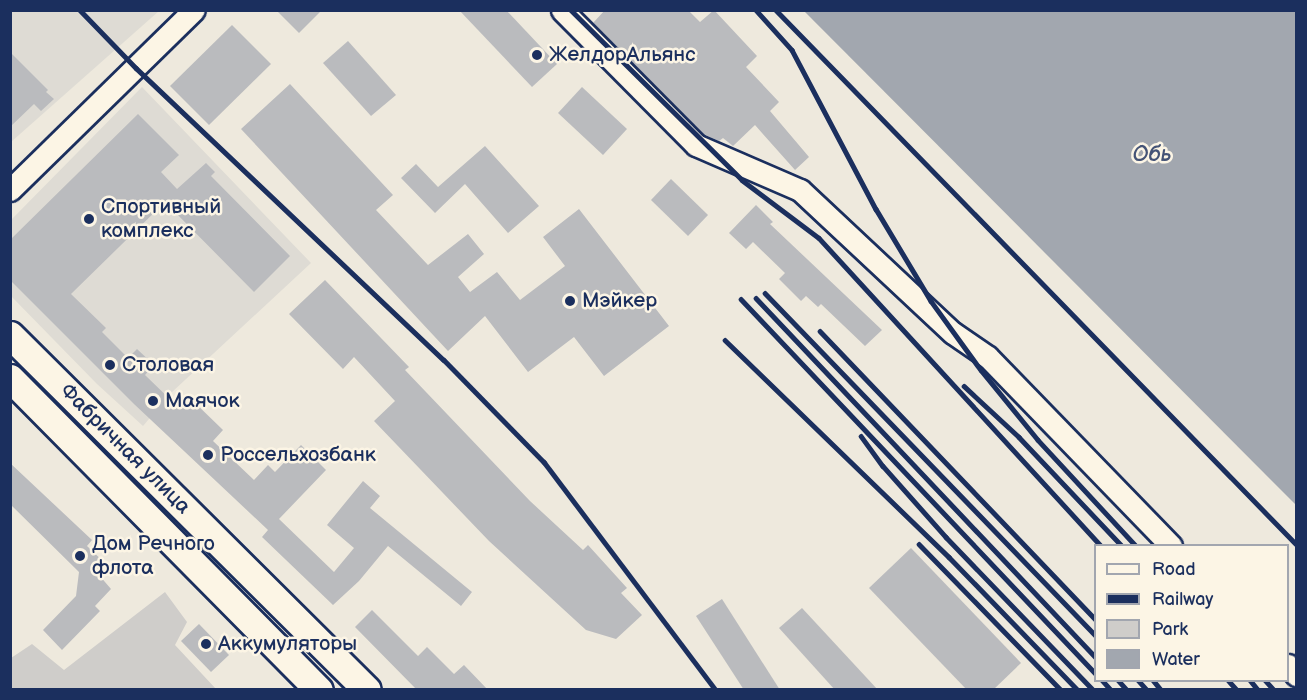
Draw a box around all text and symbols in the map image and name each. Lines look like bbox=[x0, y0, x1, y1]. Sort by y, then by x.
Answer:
place label: ЖелдорАльянс bbox=[549, 42, 695, 68]
marker: ЖелдорАльянс bbox=[530, 48, 544, 62]
water label: Обь bbox=[1133, 142, 1171, 168]
place label: Спортивный комплекс bbox=[101, 194, 221, 244]
marker: Спортивный комплекс bbox=[82, 212, 96, 226]
place label: Мэйкер bbox=[582, 288, 657, 314]
marker: Мэйкер bbox=[563, 294, 577, 308]
place label: Столовая bbox=[122, 352, 214, 378]
marker: Столовая bbox=[103, 358, 117, 372]
street label: Фабричная улица bbox=[54, 378, 196, 520]
place label: Маячок bbox=[165, 388, 240, 414]
marker: Маячок bbox=[146, 394, 160, 408]
place label: Россельхозбанк bbox=[220, 442, 376, 468]
marker: Россельхозбанк bbox=[201, 448, 215, 462]
place label: Дом Речного флота bbox=[92, 531, 215, 581]
legend bbox=[1094, 544, 1289, 682]
marker: Дом Речного флота bbox=[73, 549, 87, 563]
text: Road bbox=[1152, 559, 1196, 580]
text: Railway bbox=[1152, 589, 1214, 610]
text: Park bbox=[1152, 619, 1188, 640]
place label: Аккумуляторы bbox=[218, 631, 357, 657]
marker: Аккумуляторы bbox=[199, 637, 213, 651]
text: Water bbox=[1152, 649, 1200, 670]

